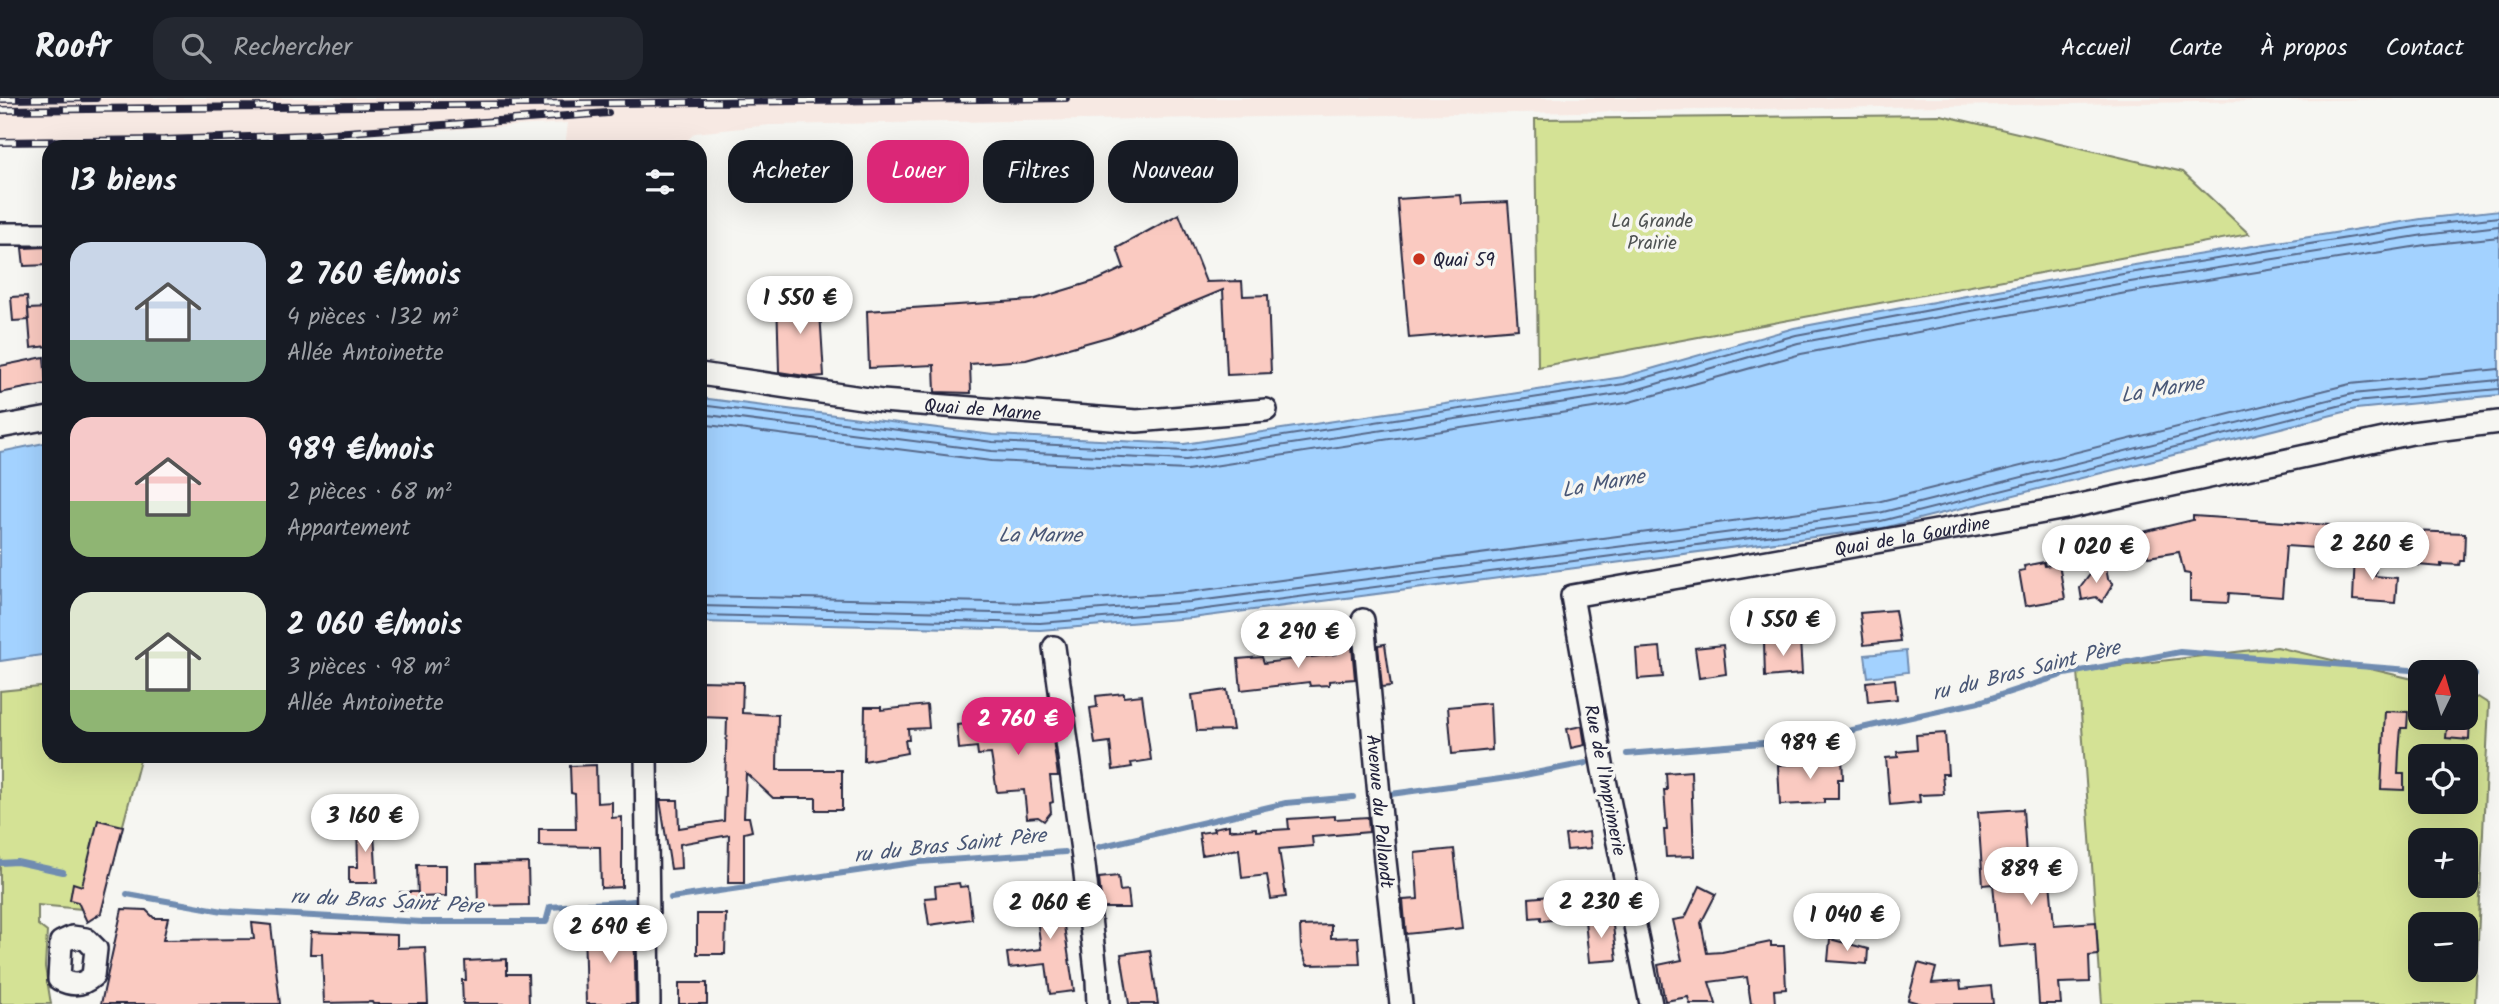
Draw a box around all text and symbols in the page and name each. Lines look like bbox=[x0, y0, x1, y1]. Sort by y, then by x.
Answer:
search box bbox=[153, 17, 643, 80]
text: Roofr bbox=[35, 22, 111, 75]
text: Rechercher bbox=[233, 27, 352, 69]
icon: search bbox=[177, 29, 215, 67]
text: Accueil bbox=[2061, 29, 2131, 68]
text: Carte bbox=[2169, 29, 2222, 68]
text: À propos bbox=[2260, 29, 2347, 68]
text: Contact bbox=[2385, 29, 2464, 68]
chip: Acheter bbox=[728, 140, 853, 203]
chip: Louer bbox=[867, 140, 969, 203]
chip: Filtres bbox=[983, 140, 1094, 203]
chip: Nouveau bbox=[1108, 140, 1238, 203]
text: 13 biens bbox=[70, 158, 177, 206]
icon: filters bbox=[641, 163, 679, 201]
park label: La Grande Prairie bbox=[1611, 207, 1693, 259]
place label: Quai 59 bbox=[1433, 246, 1495, 276]
marker: Quai 59 bbox=[1411, 251, 1427, 267]
text: 2 760 €/mois bbox=[287, 252, 461, 300]
icon: home bbox=[126, 270, 210, 354]
pin: 1 550 € bbox=[735, 276, 865, 336]
text: 1 550 € bbox=[763, 281, 837, 317]
text: 4 pièces · 132 m² bbox=[287, 300, 458, 336]
text: Allée Antoinette bbox=[287, 336, 444, 372]
water label: La Marne bbox=[2118, 367, 2209, 413]
street label: Quai de Marne bbox=[923, 391, 1042, 430]
text: 989 €/mois bbox=[287, 427, 434, 475]
icon: home bbox=[126, 445, 210, 529]
water label: La Marne bbox=[1559, 461, 1650, 508]
text: 2 pièces · 68 m² bbox=[287, 475, 452, 511]
street label: Quai de la Gourdine bbox=[1832, 509, 1993, 566]
text: Appartement bbox=[287, 511, 410, 547]
water label: La Marne bbox=[998, 520, 1084, 553]
pin: 2 260 € bbox=[2307, 522, 2437, 582]
pin: 1 020 € bbox=[2031, 526, 2161, 585]
text: 2 260 € bbox=[2330, 527, 2414, 563]
text: 1 020 € bbox=[2058, 530, 2134, 566]
pin: 1 550 € bbox=[1718, 598, 1848, 658]
text: 2 060 €/mois bbox=[287, 602, 462, 650]
text: 1 550 € bbox=[1746, 603, 1820, 639]
pin: 2 290 € bbox=[1233, 610, 1363, 670]
text: 2 290 € bbox=[1257, 615, 1339, 651]
icon: home bbox=[126, 620, 210, 704]
water label: ru du Bras Saint Père bbox=[1929, 632, 2126, 711]
text: 3 pièces · 98 m² bbox=[287, 650, 450, 686]
north arrow bbox=[2408, 660, 2478, 730]
map controls bbox=[2408, 660, 2478, 982]
text: Allée Antoinette bbox=[287, 686, 444, 722]
pin: 2 760 € bbox=[953, 698, 1083, 757]
text: 2 760 € bbox=[978, 702, 1058, 738]
street label: Rue de l'Imprimerie bbox=[1575, 702, 1633, 859]
pin: 989 € bbox=[1761, 722, 1859, 781]
text: 989 € bbox=[1780, 726, 1840, 762]
street label: Avenue du Pallandt bbox=[1357, 733, 1401, 891]
button: locate bbox=[2408, 744, 2478, 814]
pin: 3 160 € bbox=[300, 794, 430, 854]
text: 3 160 € bbox=[327, 799, 403, 835]
water label: ru du Bras Saint Père bbox=[853, 820, 1050, 873]
button: + bbox=[2408, 828, 2478, 898]
pin: 889 € bbox=[1982, 848, 2080, 907]
text: 889 € bbox=[2000, 852, 2062, 888]
pin: 2 230 € bbox=[1536, 880, 1666, 940]
water label: ru du Bras Saint Père bbox=[290, 881, 487, 924]
pin: 2 060 € bbox=[985, 882, 1115, 941]
text: 2 230 € bbox=[1559, 885, 1643, 921]
text: 2 060 € bbox=[1009, 886, 1091, 922]
pin: 1 040 € bbox=[1782, 894, 1912, 953]
text: 1 040 € bbox=[1809, 898, 1885, 934]
pin: 2 690 € bbox=[545, 906, 675, 965]
text: 2 690 € bbox=[569, 910, 651, 946]
button: − bbox=[2408, 912, 2478, 982]

